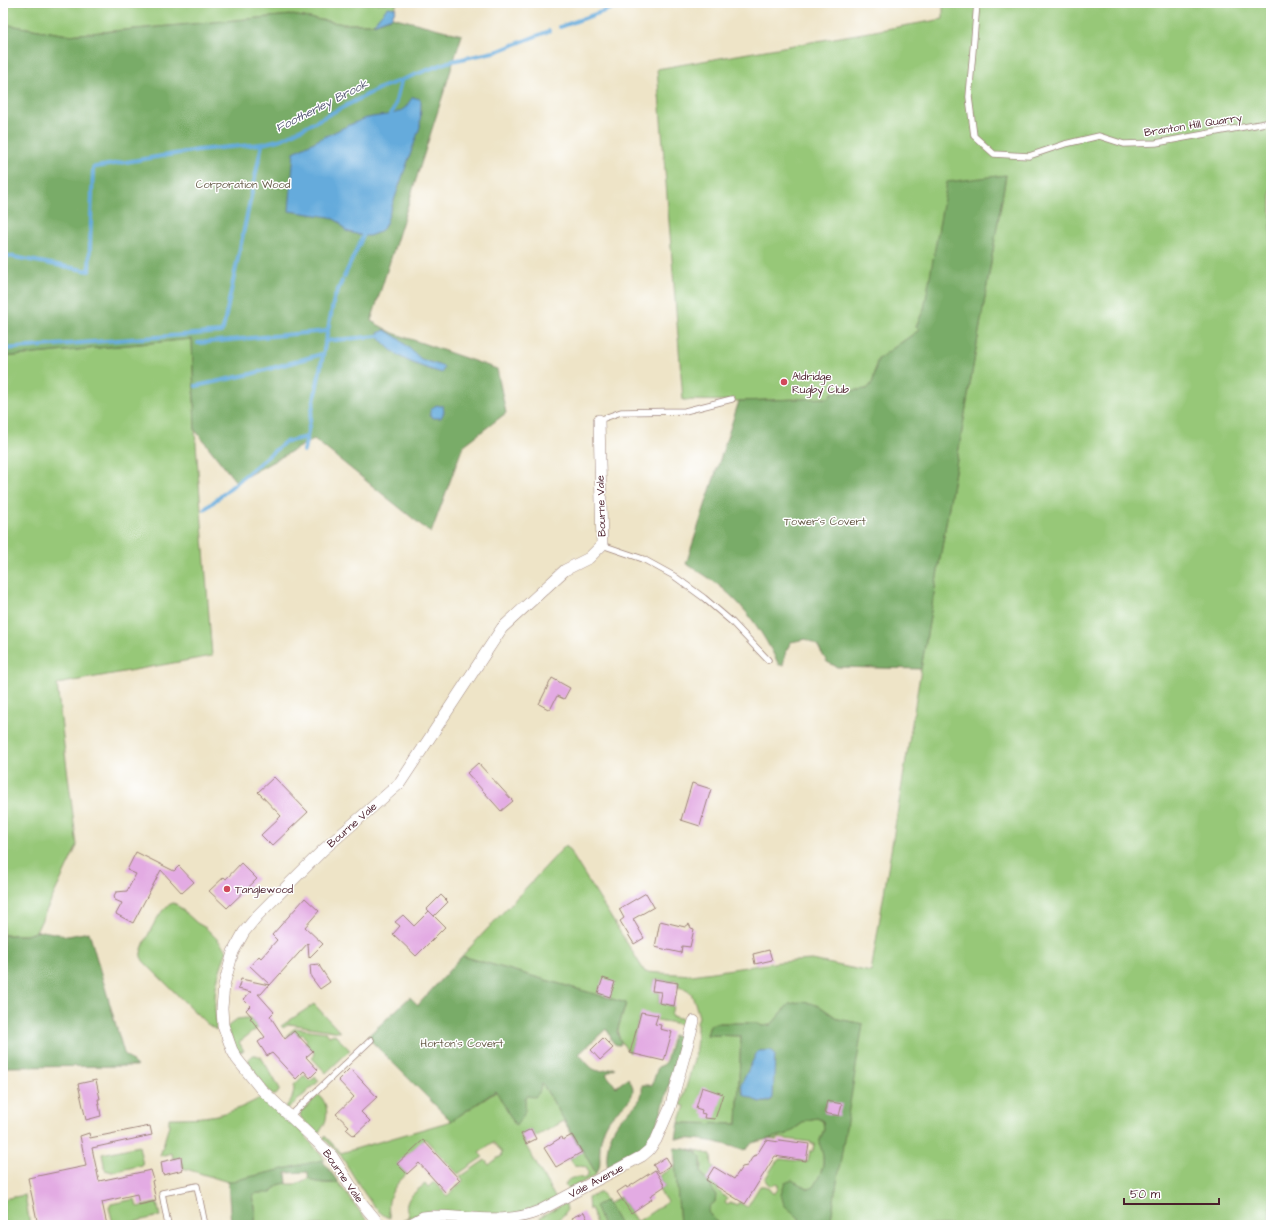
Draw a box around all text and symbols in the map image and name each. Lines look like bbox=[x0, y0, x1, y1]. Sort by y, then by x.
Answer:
water label: Footherley Brook bbox=[273, 75, 372, 137]
street label: Branton Hill Quarry bbox=[1143, 110, 1243, 141]
park label: Corporation Wood bbox=[196, 177, 291, 192]
place label: Aldridge Rugby Club bbox=[792, 369, 849, 398]
marker: Aldridge Rugby Club bbox=[779, 377, 789, 387]
street label: Bourne Vale bbox=[592, 475, 610, 537]
park label: Tower's Covert bbox=[784, 514, 866, 529]
street label: Bourne Vale bbox=[324, 799, 380, 851]
place label: Tanglewood bbox=[235, 882, 294, 898]
marker: Tanglewood bbox=[222, 884, 232, 894]
park label: Horton's Covert bbox=[421, 1036, 504, 1051]
street label: Bourne Vale bbox=[319, 1146, 367, 1206]
street label: Vale Avenue bbox=[566, 1160, 626, 1202]
scale bar bbox=[1124, 1180, 1219, 1206]
text: 50 m bbox=[1130, 1186, 1161, 1203]

